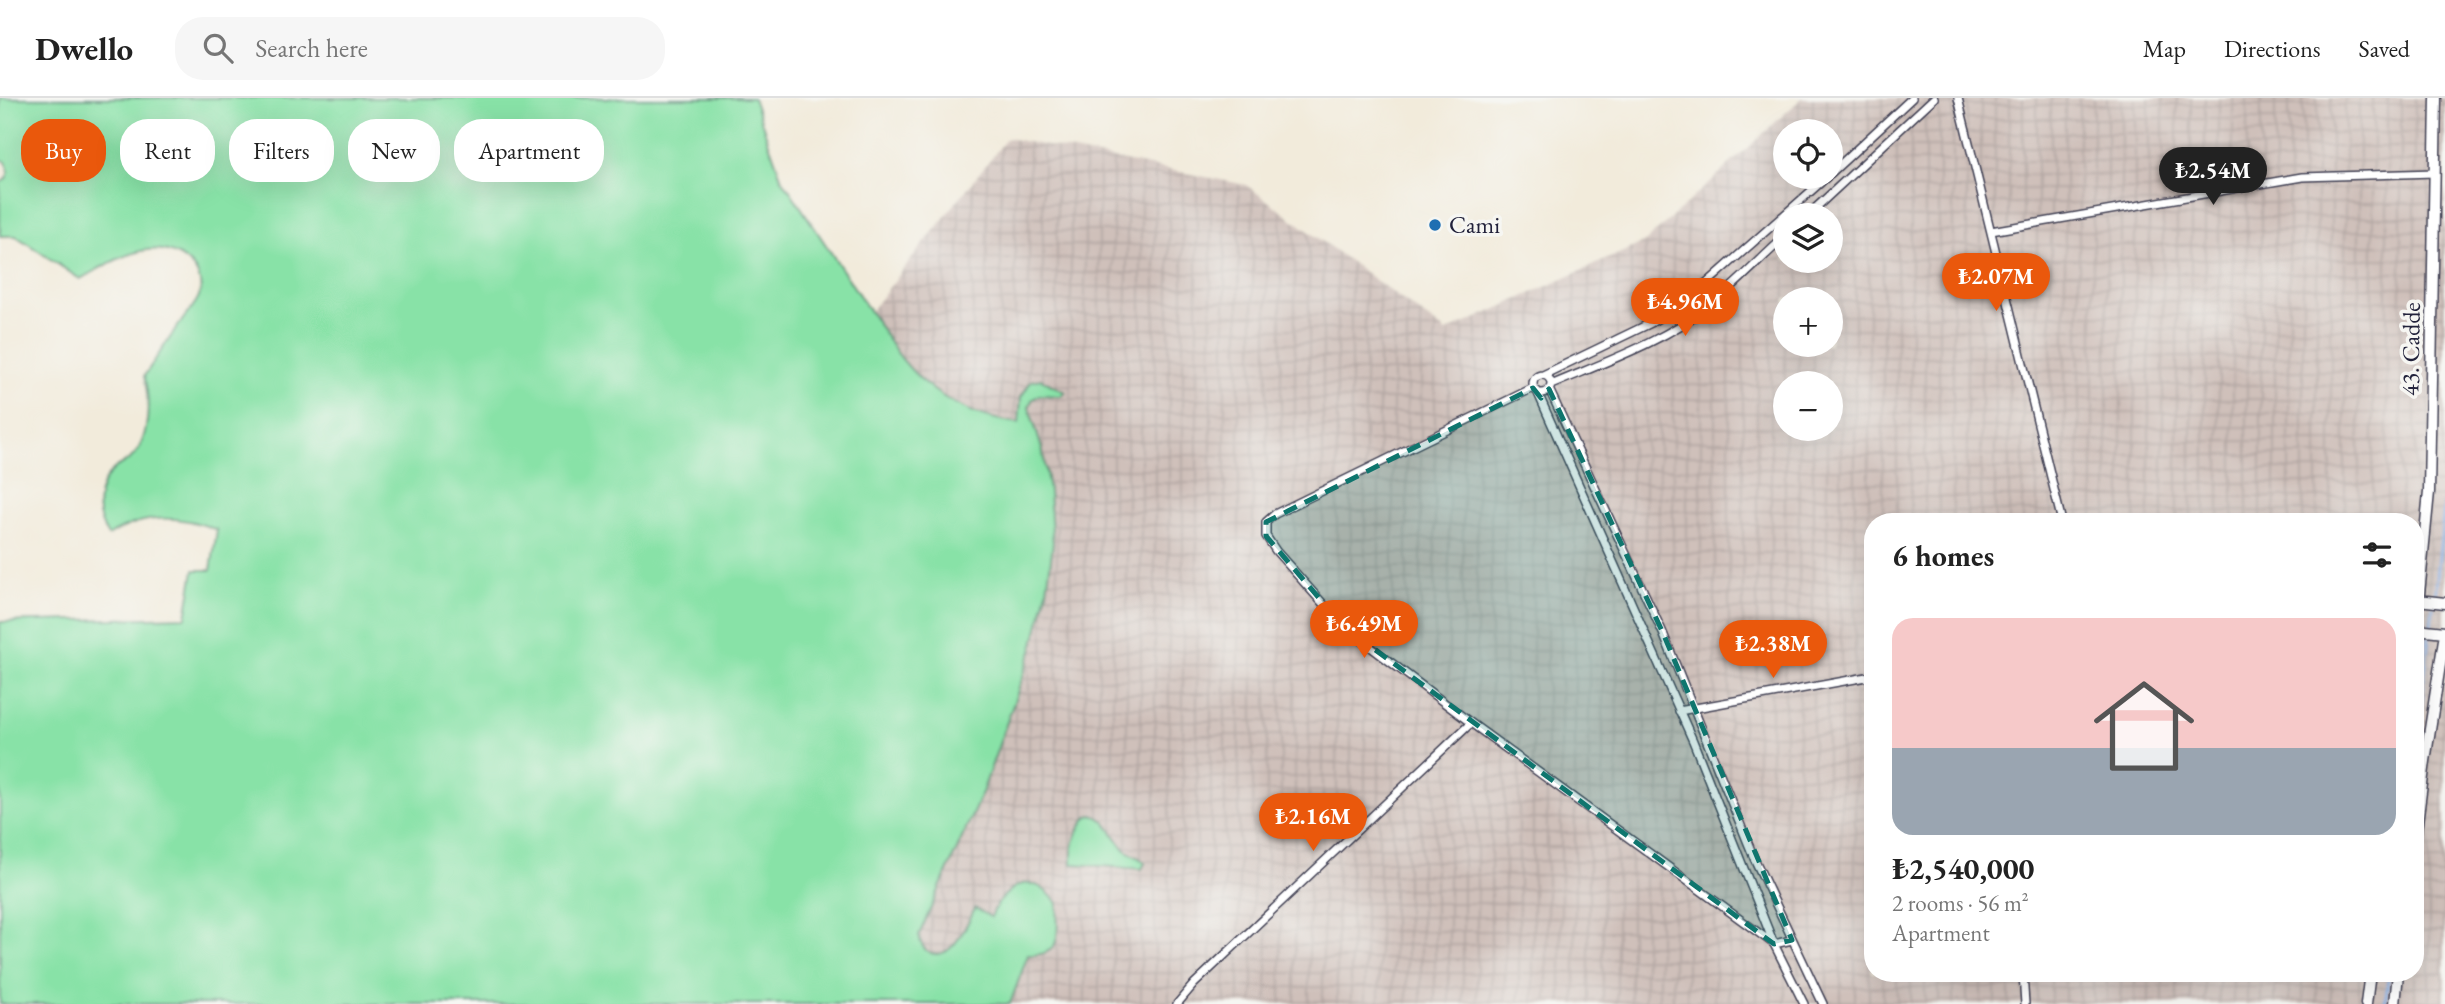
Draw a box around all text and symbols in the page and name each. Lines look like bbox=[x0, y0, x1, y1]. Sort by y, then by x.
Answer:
search box bbox=[175, 17, 665, 80]
text: Dwello bbox=[35, 27, 133, 70]
icon: search bbox=[199, 29, 237, 67]
text: Search here bbox=[255, 31, 368, 65]
text: Map bbox=[2143, 33, 2186, 64]
text: Directions bbox=[2224, 33, 2321, 64]
text: Saved bbox=[2359, 33, 2410, 64]
chip: Buy bbox=[21, 119, 106, 182]
chip: Rent bbox=[120, 119, 215, 182]
chip: Filters bbox=[229, 119, 334, 182]
chip: New bbox=[348, 119, 440, 182]
chip: Apartment bbox=[454, 119, 604, 182]
map controls bbox=[1773, 119, 1843, 441]
button: locate bbox=[1773, 119, 1843, 189]
pin: ₺2.54M bbox=[2156, 148, 2270, 207]
text: ₺2.54M bbox=[2175, 155, 2251, 185]
button: layers bbox=[1773, 203, 1843, 273]
place label: Cami bbox=[1449, 209, 1500, 240]
marker: Cami bbox=[1427, 217, 1443, 233]
pin: ₺2.07M bbox=[1939, 254, 2053, 313]
text: ₺2.07M bbox=[1958, 261, 2034, 291]
pin: ₺4.96M bbox=[1628, 278, 1742, 338]
text: ₺4.96M bbox=[1647, 286, 1723, 316]
button: + bbox=[1773, 287, 1843, 357]
street label: 43. Cadde bbox=[2394, 302, 2427, 396]
button: − bbox=[1773, 371, 1843, 441]
text: 6 homes bbox=[1892, 536, 1994, 575]
icon: filters bbox=[2358, 536, 2396, 574]
pin: ₺6.49M bbox=[1307, 601, 1421, 660]
text: ₺6.49M bbox=[1326, 608, 1402, 638]
pin: ₺2.38M bbox=[1716, 620, 1830, 680]
text: ₺2.38M bbox=[1735, 628, 1811, 658]
icon: home bbox=[2081, 663, 2207, 789]
pin: ₺2.16M bbox=[1256, 794, 1370, 853]
text: ₺2.16M bbox=[1275, 801, 1351, 831]
text: ₺2,540,000 bbox=[1892, 849, 2034, 888]
text: 2 rooms · 56 m² bbox=[1892, 888, 2029, 918]
text: Apartment bbox=[1892, 918, 1990, 948]

